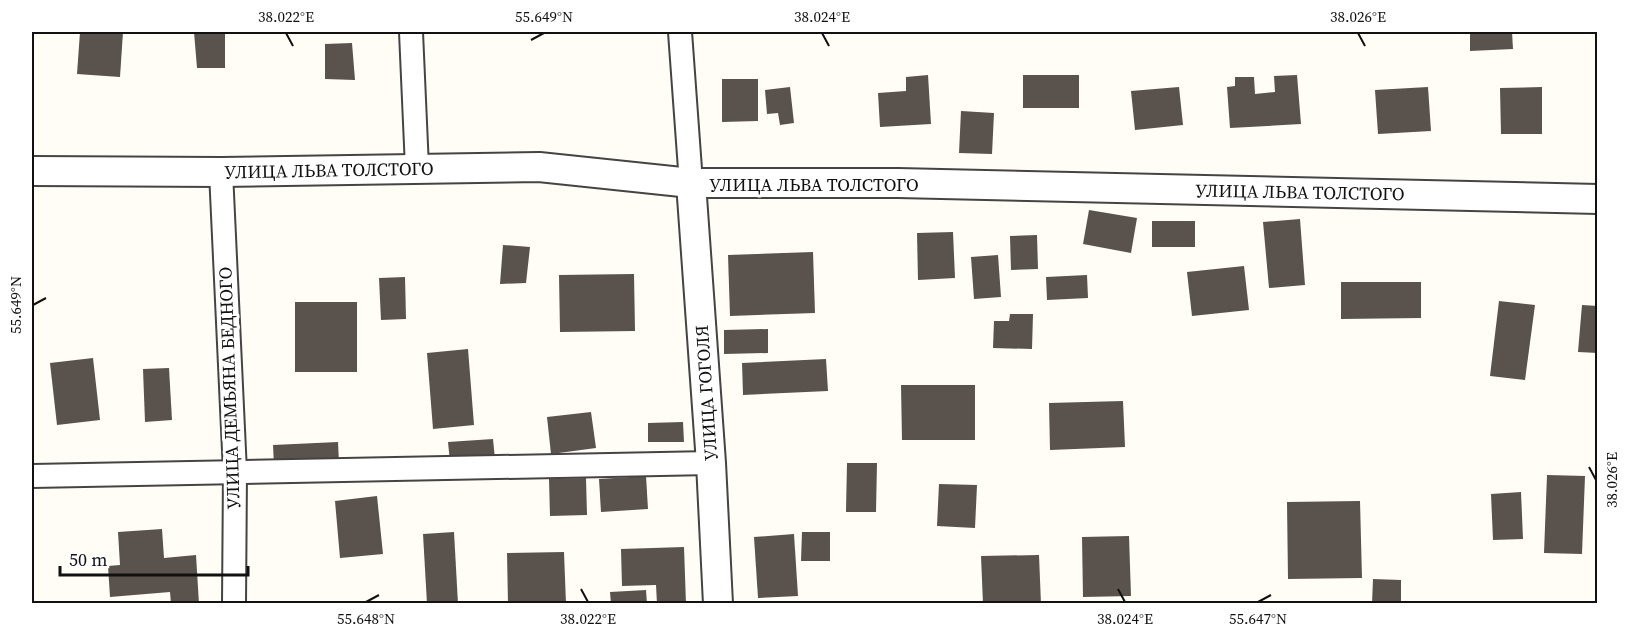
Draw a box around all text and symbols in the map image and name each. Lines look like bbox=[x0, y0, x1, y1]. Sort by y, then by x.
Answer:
text: 38.022°E bbox=[258, 6, 314, 27]
text: 55.649°N bbox=[515, 6, 573, 27]
text: 38.024°E bbox=[794, 6, 850, 27]
text: 38.026°E bbox=[1330, 6, 1386, 27]
street label: УЛИЦА ЛЬВА ТОЛСТОГО bbox=[224, 156, 434, 184]
street label: УЛИЦА ЛЬВА ТОЛСТОГО bbox=[709, 172, 919, 197]
street label: УЛИЦА ЛЬВА ТОЛСТОГО bbox=[1195, 178, 1405, 206]
street label: УЛИЦА ДЕМЬЯНА БЕДНОГО bbox=[212, 266, 246, 510]
text: 55.649°N bbox=[5, 276, 26, 334]
street label: УЛИЦА ГОГОЛЯ bbox=[689, 324, 723, 462]
text: 38.026°E bbox=[1601, 452, 1622, 508]
scale bar bbox=[60, 539, 248, 577]
text: 50 m bbox=[69, 547, 107, 572]
text: 55.648°N bbox=[337, 608, 395, 629]
text: 38.022°E bbox=[560, 608, 616, 629]
text: 38.024°E bbox=[1097, 608, 1153, 629]
text: 55.647°N bbox=[1229, 608, 1287, 629]

